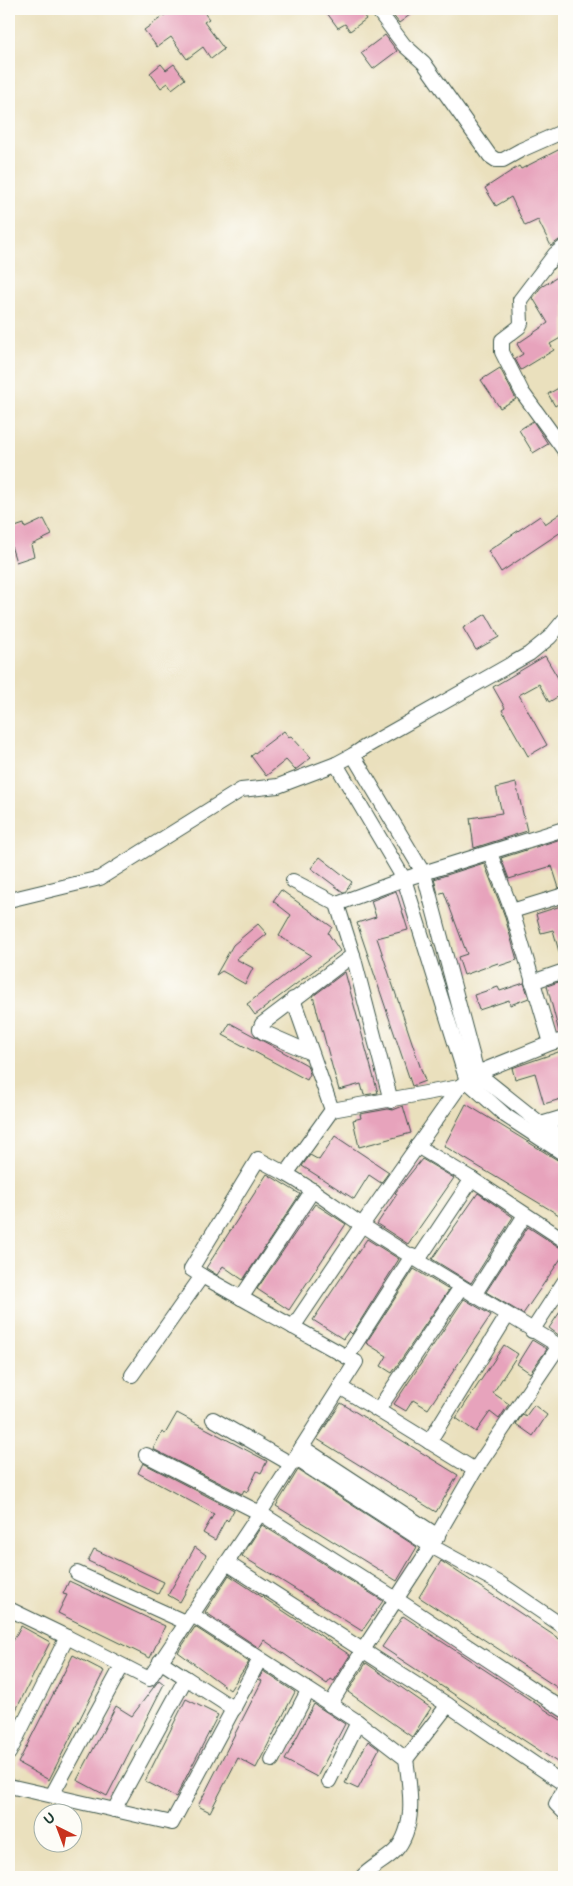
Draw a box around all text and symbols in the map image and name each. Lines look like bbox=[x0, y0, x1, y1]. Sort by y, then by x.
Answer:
north arrow bbox=[32, 1804, 82, 1854]
text: U bbox=[40, 1809, 59, 1828]

